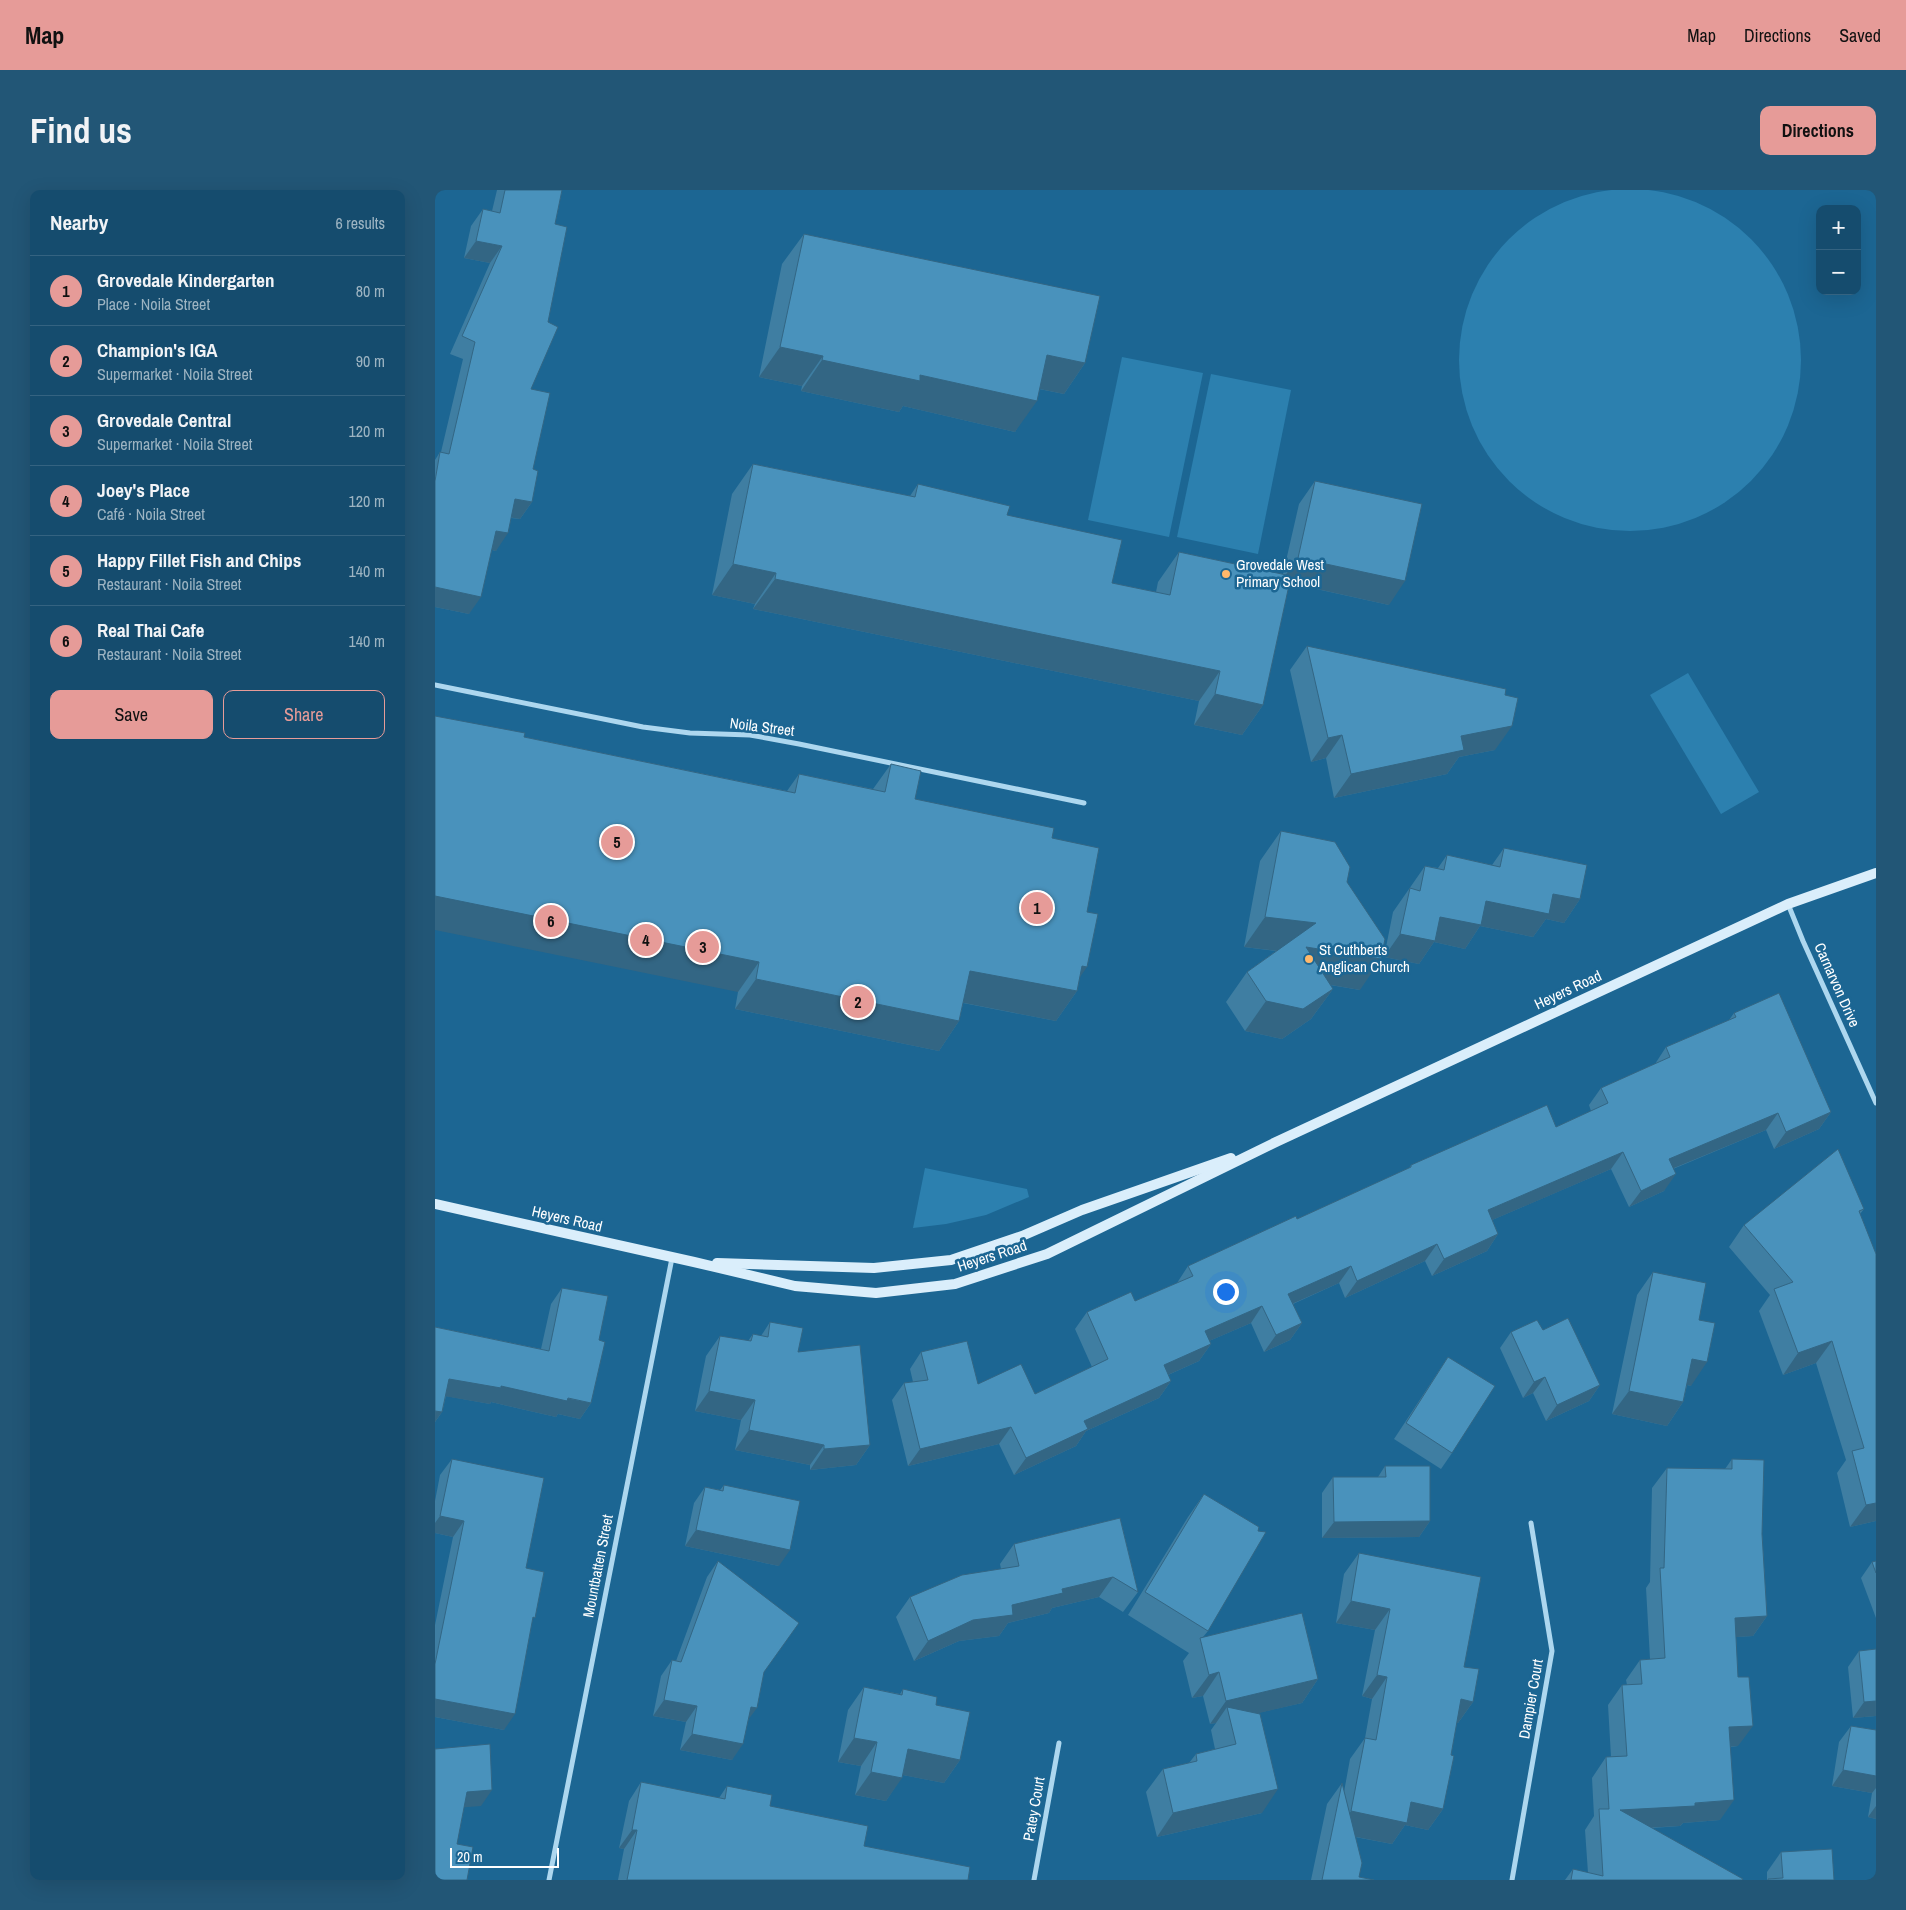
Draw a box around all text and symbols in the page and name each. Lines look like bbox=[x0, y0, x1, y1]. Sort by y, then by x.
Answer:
text: Map bbox=[25, 19, 64, 51]
text: Map bbox=[1687, 23, 1716, 48]
text: Directions bbox=[1744, 23, 1811, 48]
text: Saved bbox=[1839, 23, 1881, 48]
button: Directions bbox=[1760, 106, 1876, 155]
text: Find us bbox=[30, 107, 132, 154]
map controls bbox=[1816, 205, 1861, 295]
button: + bbox=[1816, 205, 1861, 250]
text: Nearby bbox=[50, 208, 108, 237]
text: 6 results bbox=[335, 212, 385, 234]
button: − bbox=[1816, 250, 1861, 295]
text: Grovedale Kindergarten bbox=[97, 267, 275, 293]
text: 1 bbox=[62, 280, 70, 302]
text: 80 m bbox=[356, 280, 385, 302]
text: Place · Noila Street bbox=[97, 293, 210, 315]
text: Champion's IGA bbox=[97, 337, 218, 363]
text: 2 bbox=[62, 350, 70, 372]
text: 90 m bbox=[356, 350, 385, 372]
text: Supermarket · Noila Street bbox=[97, 363, 252, 385]
text: Grovedale Central bbox=[97, 407, 231, 433]
text: 3 bbox=[62, 420, 70, 442]
text: 120 m bbox=[349, 420, 385, 442]
text: Supermarket · Noila Street bbox=[97, 433, 252, 455]
text: Joey's Place bbox=[97, 477, 190, 503]
text: 4 bbox=[62, 490, 70, 512]
text: 120 m bbox=[349, 490, 385, 512]
text: Café · Noila Street bbox=[97, 503, 205, 525]
text: Happy Fillet Fish and Chips bbox=[97, 547, 301, 573]
place label: Grovedale West Primary School bbox=[1236, 554, 1325, 592]
text: 5 bbox=[62, 560, 70, 582]
text: 140 m bbox=[349, 560, 385, 582]
marker: Grovedale West Primary School bbox=[1220, 568, 1232, 580]
text: Restaurant · Noila Street bbox=[97, 573, 241, 595]
text: Real Thai Cafe bbox=[97, 617, 204, 643]
text: 6 bbox=[62, 630, 70, 652]
text: 140 m bbox=[349, 630, 385, 652]
text: Restaurant · Noila Street bbox=[97, 643, 241, 665]
button: Save bbox=[50, 690, 213, 739]
button: Share bbox=[223, 690, 385, 739]
street label: Noila Street bbox=[729, 712, 796, 741]
pin: 5 bbox=[601, 823, 633, 861]
pin: 1 bbox=[1021, 889, 1053, 927]
pin: 6 bbox=[535, 902, 567, 940]
pin: 4 bbox=[630, 921, 662, 959]
pin: 3 bbox=[687, 928, 719, 966]
place label: St Cuthberts Anglican Church bbox=[1318, 939, 1410, 977]
street label: Carnarvon Drive bbox=[1810, 939, 1865, 1030]
marker: St Cuthberts Anglican Church bbox=[1303, 953, 1315, 965]
street label: Heyers Road bbox=[1531, 965, 1605, 1014]
pin: 2 bbox=[842, 983, 874, 1021]
street label: Heyers Road bbox=[530, 1200, 604, 1237]
street label: Heyers Road bbox=[954, 1234, 1029, 1277]
your location bbox=[1213, 1279, 1239, 1305]
street label: Mountbatten Street bbox=[577, 1512, 618, 1619]
street label: Dampier Court bbox=[1513, 1657, 1548, 1740]
street label: Patey Court bbox=[1018, 1775, 1050, 1843]
scale bar bbox=[450, 1845, 559, 1868]
text: 20 m bbox=[457, 1848, 483, 1866]

